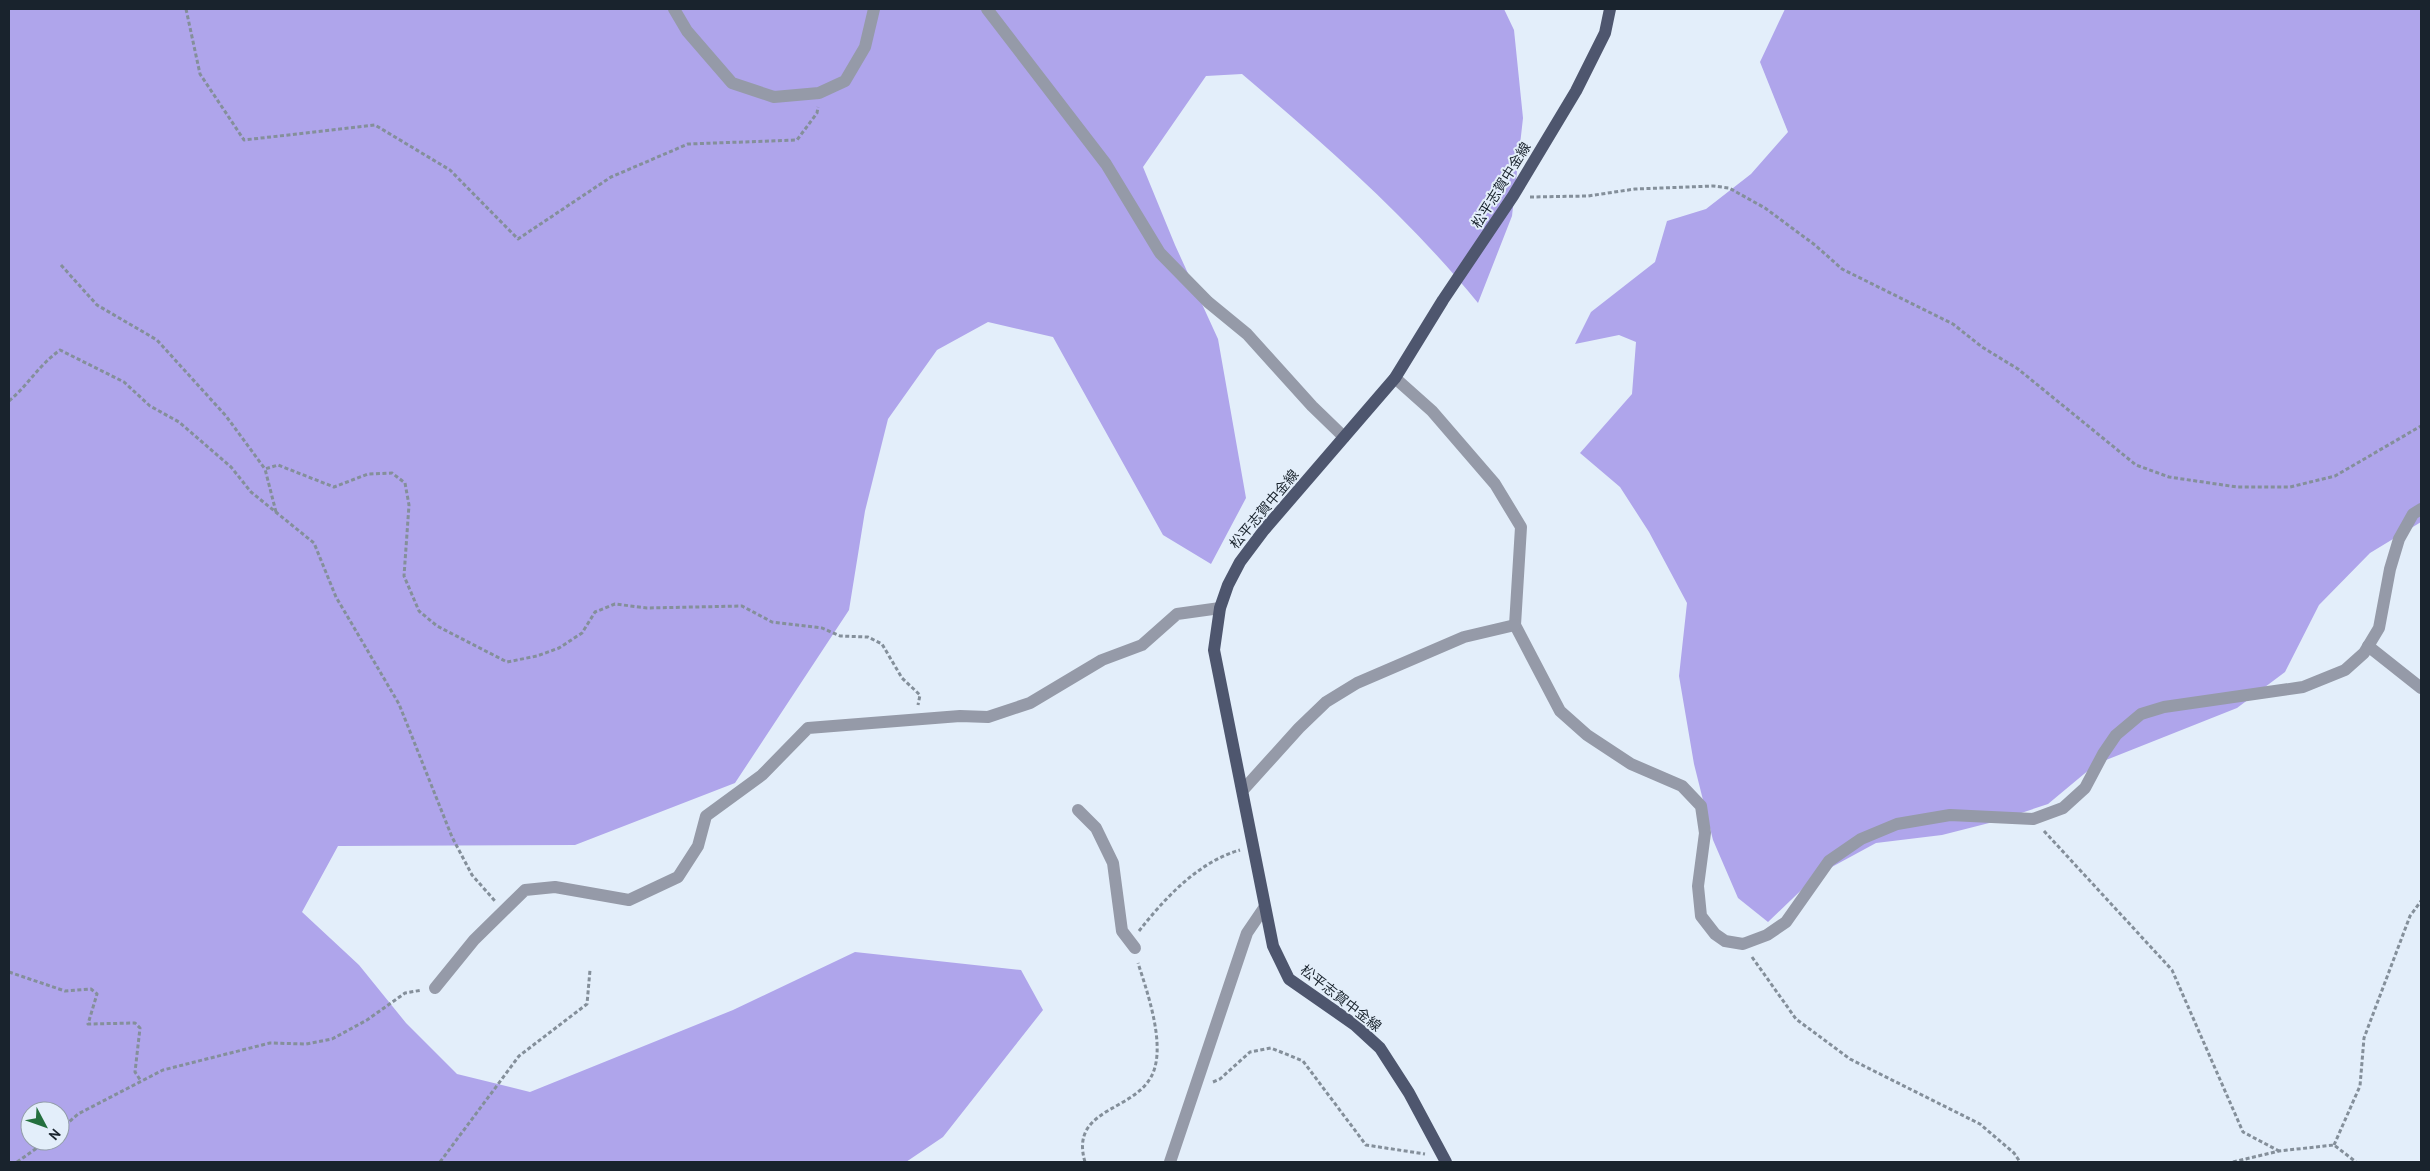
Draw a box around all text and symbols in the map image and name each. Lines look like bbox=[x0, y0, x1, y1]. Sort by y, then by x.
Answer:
street label: 松平志賀中金線 bbox=[1467, 139, 1535, 231]
street label: 松平志賀中金線 bbox=[1226, 466, 1302, 552]
street label: 松平志賀中金線 bbox=[1297, 961, 1385, 1035]
north arrow bbox=[20, 1101, 70, 1151]
text: N bbox=[45, 1125, 65, 1144]

